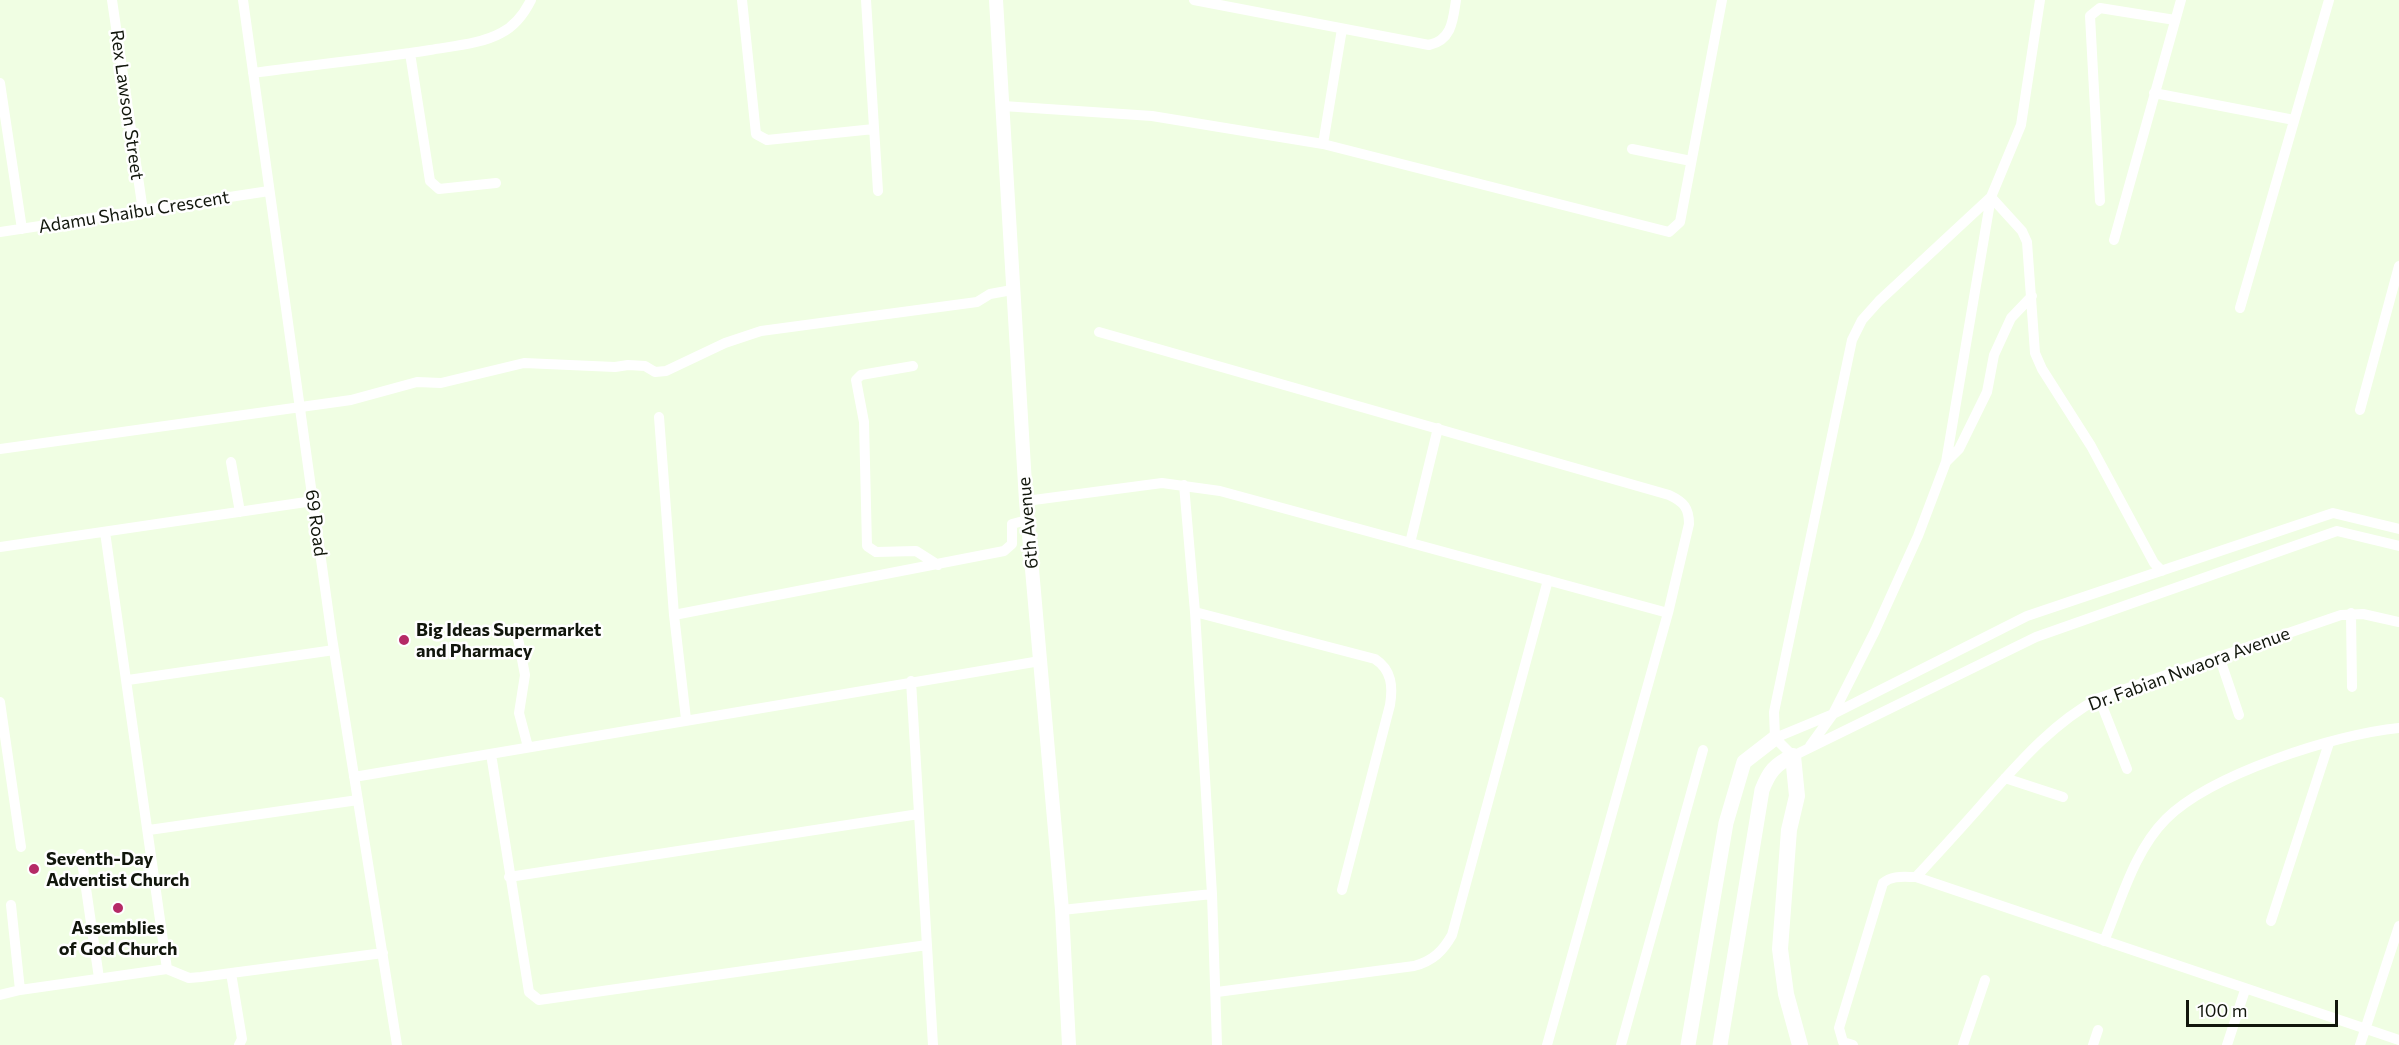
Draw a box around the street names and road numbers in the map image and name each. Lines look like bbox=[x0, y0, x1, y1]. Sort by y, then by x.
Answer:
street label: Rex Lawson Street bbox=[106, 29, 148, 181]
street label: Adamu Shaibu Crescent bbox=[37, 186, 231, 238]
street label: 6th Avenue bbox=[1013, 476, 1043, 570]
street label: 69 Road bbox=[301, 488, 331, 558]
street label: Dr. Fabian Nwaora Avenue bbox=[2085, 622, 2293, 716]

